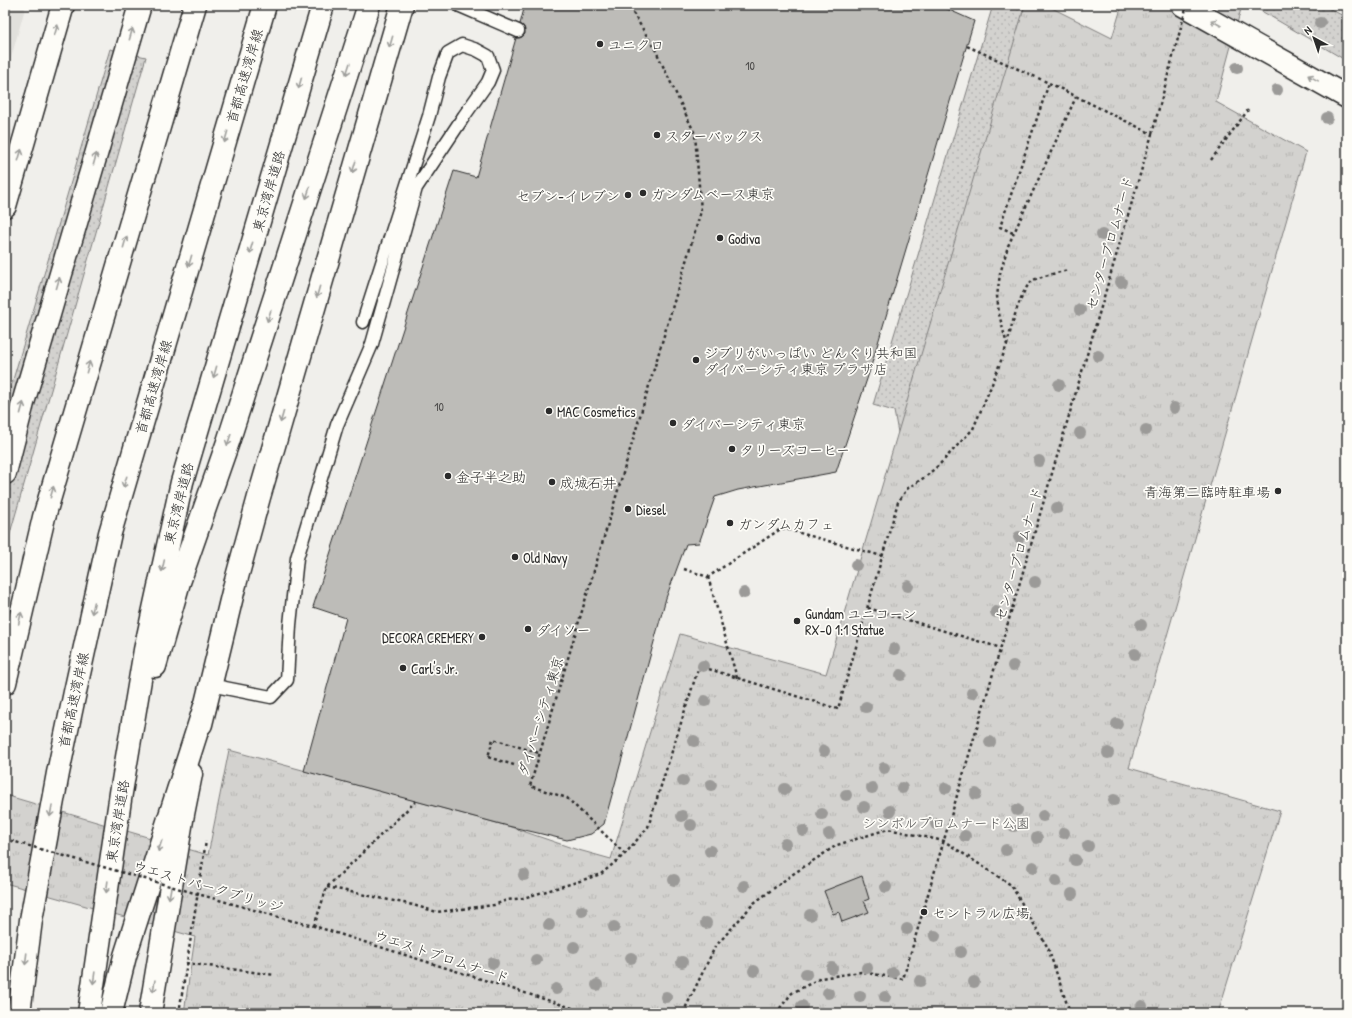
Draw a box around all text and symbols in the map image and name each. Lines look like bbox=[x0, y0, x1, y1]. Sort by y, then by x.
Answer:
north arrow bbox=[1294, 18, 1334, 58]
one-way arrow bbox=[1210, 19, 1222, 27]
text: N bbox=[1301, 23, 1314, 38]
one-way arrow bbox=[53, 24, 60, 37]
street label: 首都高速湾岸線 bbox=[221, 26, 267, 126]
one-way arrow bbox=[128, 28, 135, 41]
place label: ユニクロ bbox=[608, 35, 664, 54]
one-way arrow bbox=[387, 36, 394, 49]
marker: ユニクロ bbox=[595, 39, 605, 49]
house number: 10 bbox=[745, 57, 755, 74]
one-way arrow bbox=[344, 62, 351, 75]
one-way arrow bbox=[1307, 73, 1319, 81]
one-way arrow bbox=[296, 76, 303, 89]
place label: スターバックス bbox=[665, 126, 763, 145]
one-way arrow bbox=[222, 130, 229, 143]
marker: スターバックス bbox=[652, 130, 662, 140]
street label: 東京湾岸道路 bbox=[247, 148, 289, 234]
one-way arrow bbox=[17, 149, 24, 162]
one-way arrow bbox=[92, 152, 99, 165]
one-way arrow bbox=[350, 161, 357, 174]
street label: センタープロムナード bbox=[1081, 174, 1137, 312]
place label: ガンダムベース東京 bbox=[651, 184, 774, 203]
one-way arrow bbox=[304, 186, 311, 199]
place label: セブン-イレブン bbox=[516, 186, 620, 205]
marker: ガンダムベース東京 bbox=[638, 188, 648, 198]
marker: セブン-イレブン bbox=[623, 190, 633, 200]
place label: Godiva bbox=[728, 229, 761, 248]
marker: Godiva bbox=[715, 233, 725, 243]
one-way arrow bbox=[122, 236, 129, 249]
one-way arrow bbox=[247, 241, 254, 254]
one-way arrow bbox=[186, 255, 193, 268]
one-way arrow bbox=[55, 277, 62, 290]
one-way arrow bbox=[314, 285, 321, 298]
one-way arrow bbox=[264, 310, 272, 322]
street label: 首都高速湾岸線 bbox=[130, 337, 176, 437]
place label: ジブリがいっぱい どんぐり共和国 ダイバーシティ東京 プラザ店 bbox=[704, 343, 918, 378]
marker: ジブリがいっぱい どんぐり共和国 ダイバーシティ東京 プラザ店 bbox=[691, 355, 701, 365]
one-way arrow bbox=[85, 361, 92, 374]
one-way arrow bbox=[210, 366, 218, 379]
house number: 10 bbox=[434, 398, 444, 415]
one-way arrow bbox=[19, 402, 26, 415]
place label: MAC Cosmetics bbox=[557, 402, 636, 421]
marker: MAC Cosmetics bbox=[544, 406, 554, 416]
one-way arrow bbox=[278, 410, 285, 423]
place label: ダイバーシティ東京 bbox=[681, 414, 806, 433]
marker: ダイバーシティ東京 bbox=[668, 418, 678, 428]
one-way arrow bbox=[225, 433, 232, 446]
place label: タリーズコーヒー bbox=[740, 440, 850, 459]
marker: タリーズコーヒー bbox=[727, 444, 737, 454]
street label: 東京湾岸道路 bbox=[159, 460, 197, 546]
place label: 金子半之助 bbox=[456, 467, 526, 486]
marker: 金子半之助 bbox=[443, 471, 453, 481]
place label: 成城石井 bbox=[560, 473, 616, 492]
one-way arrow bbox=[121, 475, 128, 488]
marker: 成城石井 bbox=[547, 477, 557, 487]
place label: 青海第二臨時駐車場 bbox=[1144, 482, 1270, 501]
one-way arrow bbox=[49, 485, 56, 498]
street label: センタープロムナード bbox=[990, 485, 1046, 623]
marker: 青海第二臨時駐車場 bbox=[1273, 486, 1283, 496]
place label: Diesel bbox=[636, 500, 666, 519]
marker: Diesel bbox=[623, 504, 633, 514]
place label: ガンダムカフェ bbox=[738, 514, 834, 533]
marker: ガンダムカフェ bbox=[725, 518, 735, 528]
place label: Old Navy bbox=[523, 548, 568, 568]
marker: Old Navy bbox=[510, 552, 520, 562]
one-way arrow bbox=[159, 559, 167, 572]
one-way arrow bbox=[89, 601, 97, 614]
place label: Gundam ユニコーン RX-0 1:1 Statue bbox=[805, 604, 917, 639]
one-way arrow bbox=[17, 612, 25, 625]
marker: Gundam ユニコーン RX-0 1:1 Statue bbox=[792, 616, 802, 626]
place label: ダイソー bbox=[536, 620, 591, 639]
marker: ダイソー bbox=[523, 624, 533, 634]
place label: DECORA CREMERY bbox=[382, 628, 475, 647]
marker: DECORA CREMERY bbox=[477, 632, 487, 642]
street label: 首都高速湾岸線 bbox=[54, 650, 92, 750]
street label: ダイバーシティ東京 bbox=[513, 654, 567, 778]
place label: Carl's Jr. bbox=[411, 659, 458, 678]
marker: Carl's Jr. bbox=[398, 663, 408, 673]
street label: 東京湾岸道路 bbox=[101, 778, 133, 864]
one-way arrow bbox=[47, 804, 55, 817]
park label: シンボルプロムナード公園 bbox=[862, 813, 1030, 832]
one-way arrow bbox=[156, 839, 163, 852]
street label: ウエストパークブリッジ bbox=[131, 855, 285, 917]
one-way arrow bbox=[103, 880, 111, 893]
one-way arrow bbox=[165, 887, 173, 900]
place label: セントラル広場 bbox=[932, 903, 1029, 922]
marker: セントラル広場 bbox=[919, 907, 929, 917]
street label: ウエストプロムナード bbox=[372, 925, 512, 987]
one-way arrow bbox=[22, 952, 30, 965]
one-way arrow bbox=[90, 972, 98, 985]
one-way arrow bbox=[150, 980, 158, 993]

